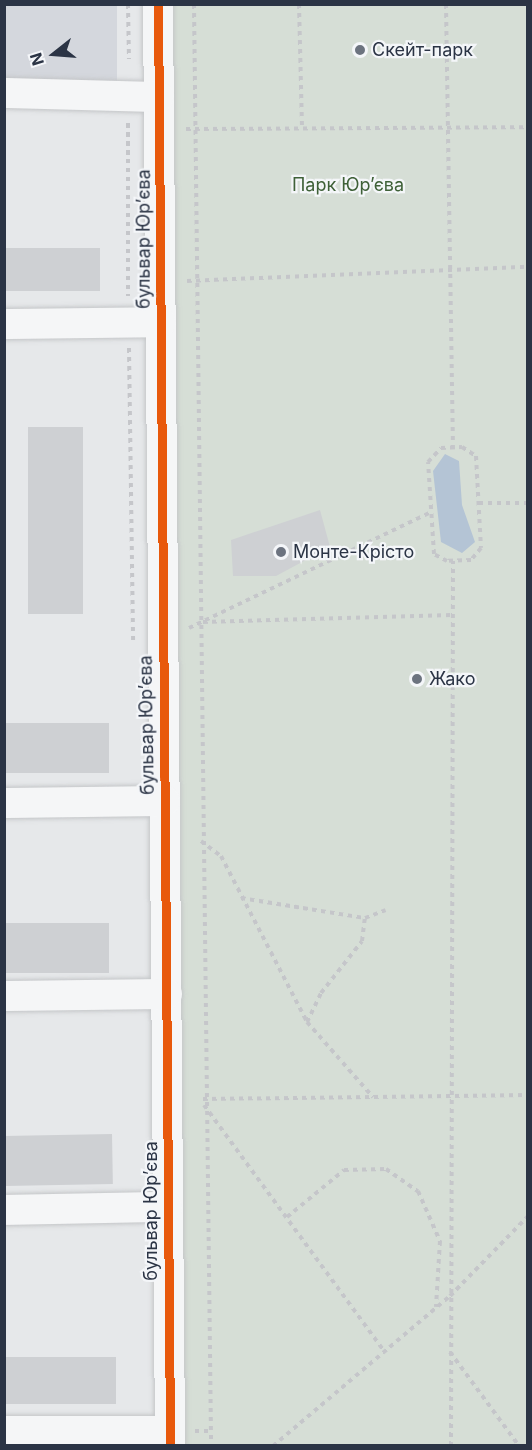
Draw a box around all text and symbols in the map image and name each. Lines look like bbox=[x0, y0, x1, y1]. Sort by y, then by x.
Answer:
north arrow bbox=[24, 24, 84, 84]
place label: Скейт-парк bbox=[372, 39, 473, 61]
marker: Скейт-парк bbox=[353, 43, 367, 57]
text: N bbox=[25, 51, 48, 68]
street label: бульвар Юрʼєва bbox=[133, 169, 155, 309]
park label: Парк Юр’єва bbox=[292, 174, 404, 196]
place label: Монте-Крісто bbox=[293, 541, 414, 563]
marker: Монте-Крісто bbox=[274, 545, 288, 559]
street label: бульвар Юрʼєва bbox=[135, 655, 159, 795]
place label: Жако bbox=[429, 668, 476, 690]
marker: Жако bbox=[410, 672, 424, 686]
street label: бульвар Юрʼєва bbox=[140, 1141, 162, 1281]

